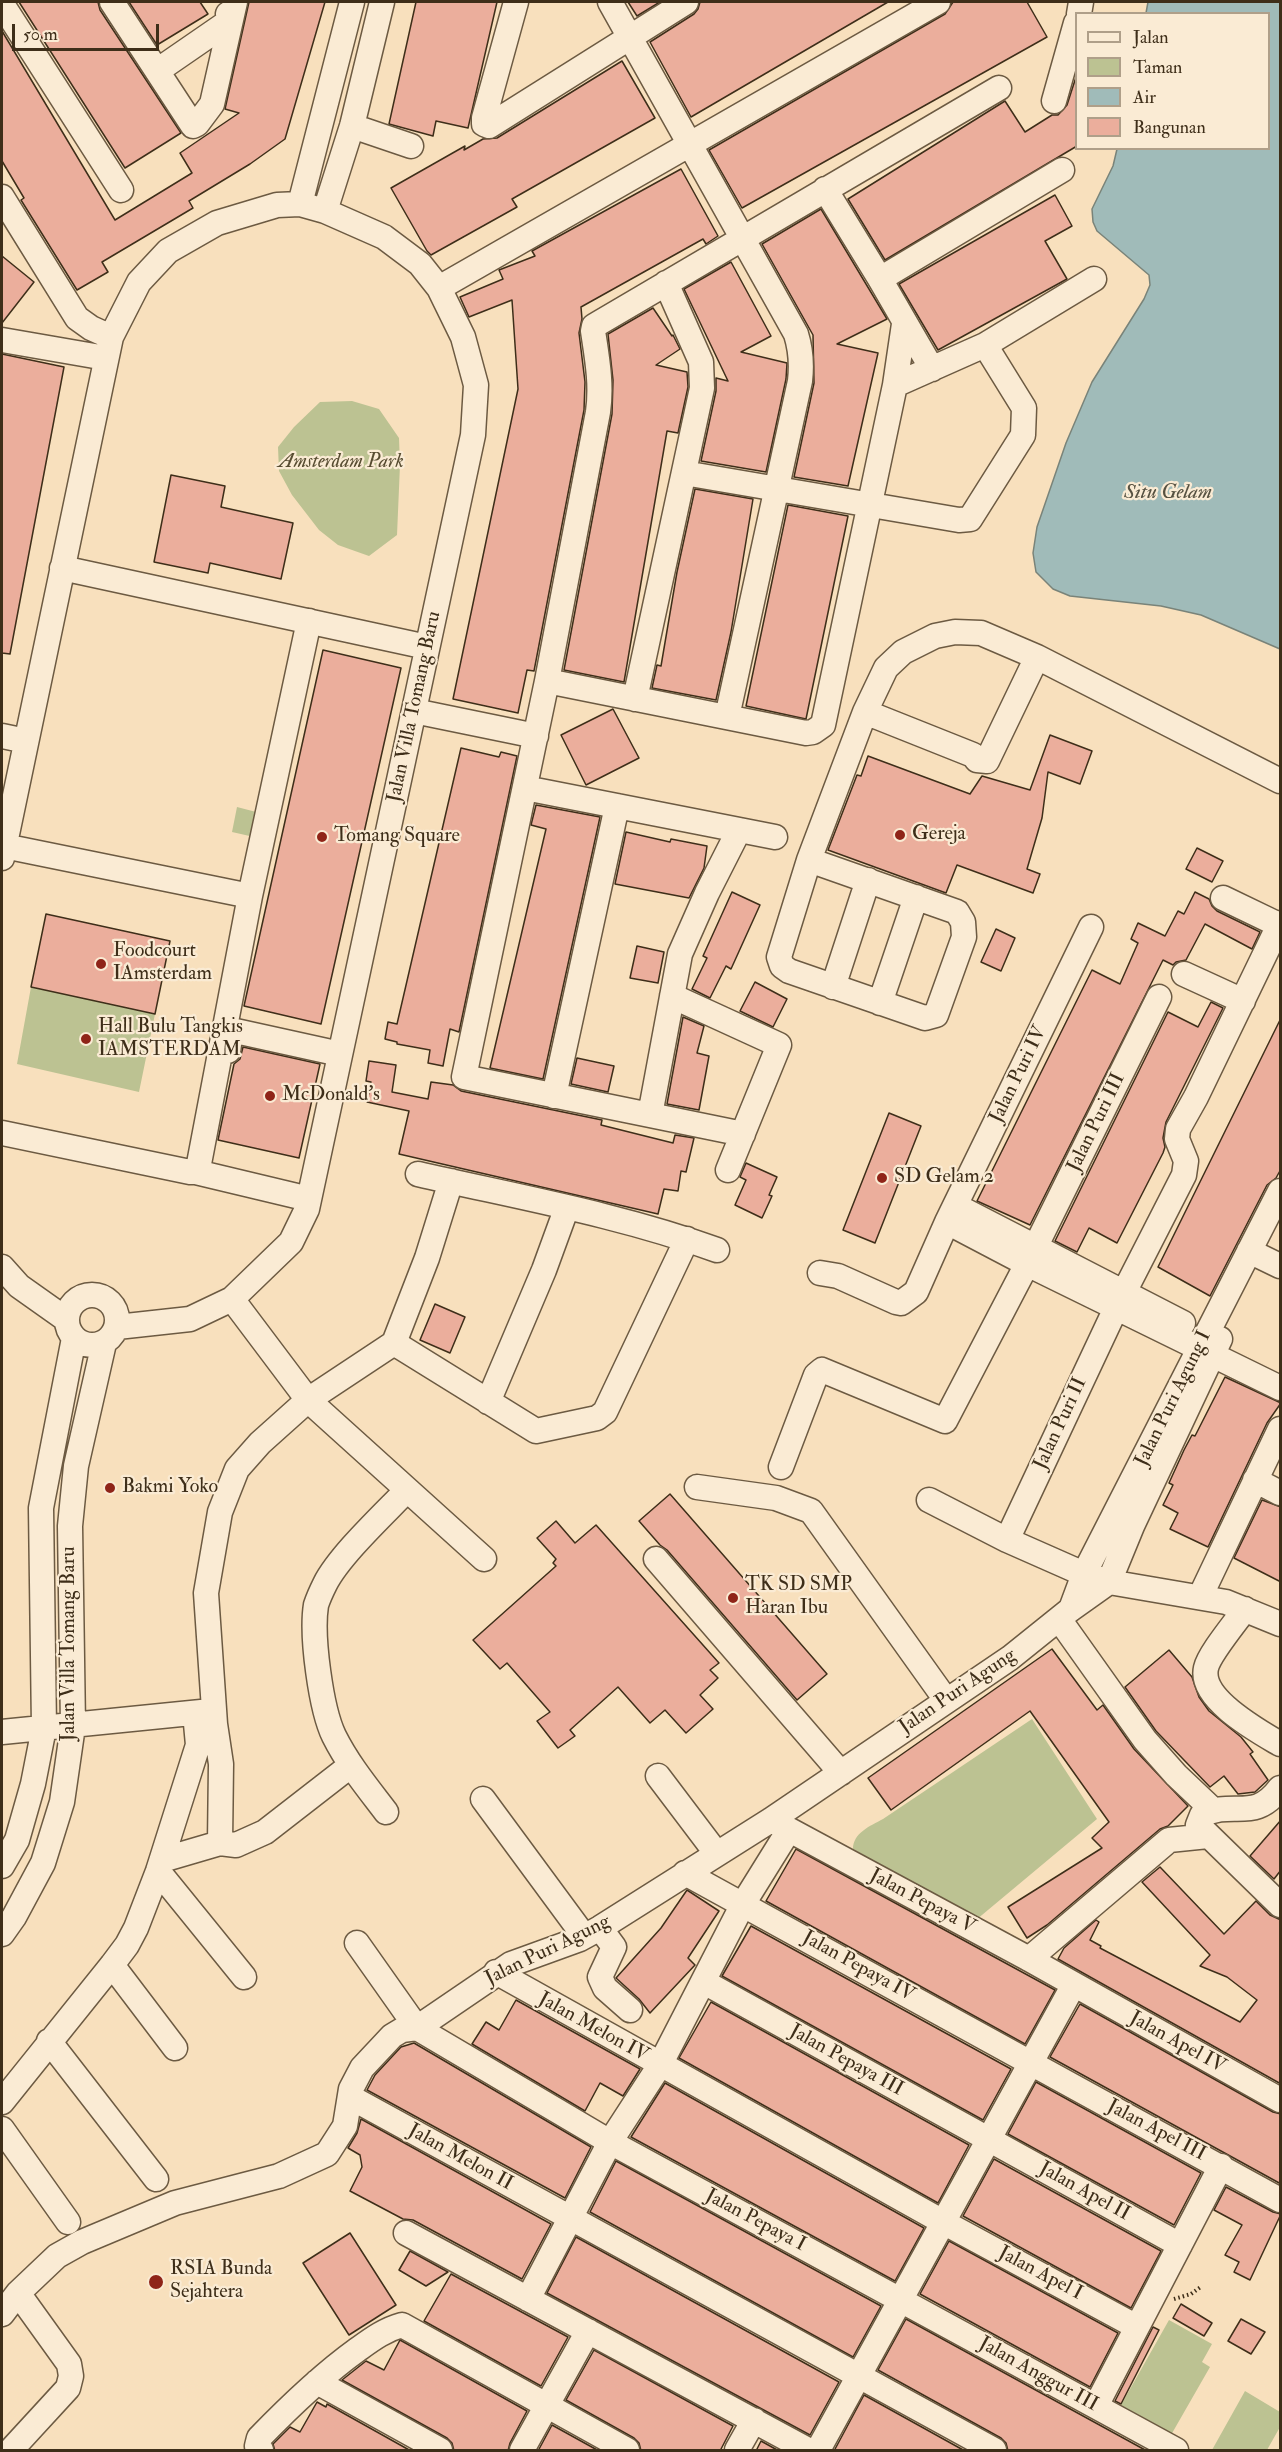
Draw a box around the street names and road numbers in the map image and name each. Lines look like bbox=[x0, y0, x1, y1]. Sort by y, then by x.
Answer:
street label: Jalan Villa Tomang Baru bbox=[383, 609, 447, 805]
street label: Jalan Puri IV bbox=[985, 1023, 1053, 1127]
street label: Jalan Puri III bbox=[1063, 1070, 1131, 1176]
street label: Jalan Puri Agung I bbox=[1131, 1327, 1217, 1471]
street label: Jalan Puri II bbox=[1029, 1374, 1093, 1474]
street label: Jalan Villa Tomang Baru bbox=[58, 1547, 82, 1741]
street label: Jalan Puri Agung bbox=[895, 1644, 1021, 1740]
street label: Jalan Pepaya V bbox=[865, 1864, 979, 1940]
street label: Jalan Puri Agung bbox=[482, 1910, 614, 1992]
street label: Jalan Pepaya IV bbox=[798, 1926, 918, 2008]
street label: Jalan Melon IV bbox=[534, 1988, 652, 2068]
street label: Jalan Apel IV bbox=[1125, 2007, 1229, 2079]
street label: Jalan Pepaya III bbox=[785, 2020, 907, 2102]
street label: Jalan Apel III bbox=[1102, 2095, 1210, 2167]
street label: Jalan Melon II bbox=[403, 2119, 517, 2197]
street label: Jalan Apel II bbox=[1034, 2157, 1134, 2227]
street label: Jalan Pepaya I bbox=[701, 2184, 809, 2258]
street label: Jalan Apel I bbox=[994, 2242, 1086, 2306]
street label: Jalan Anggur III bbox=[974, 2332, 1102, 2418]

